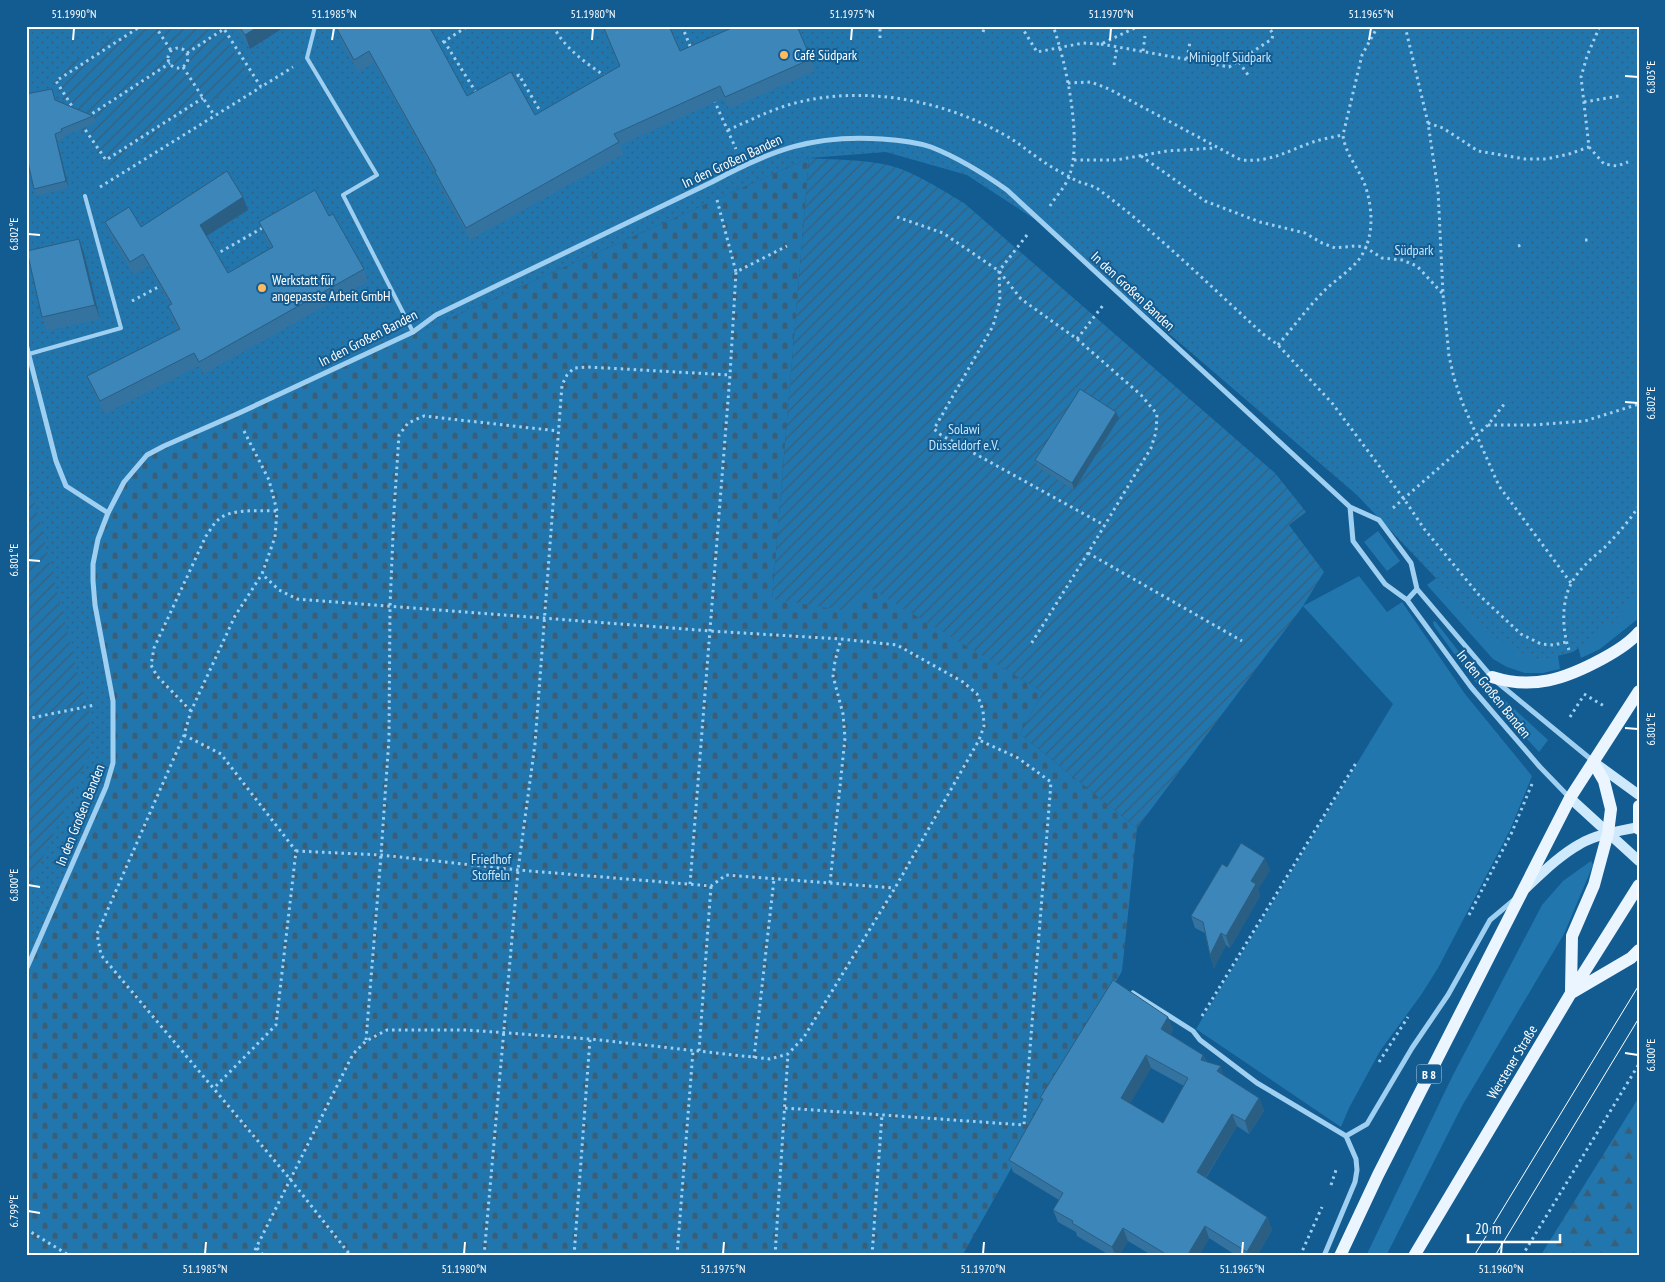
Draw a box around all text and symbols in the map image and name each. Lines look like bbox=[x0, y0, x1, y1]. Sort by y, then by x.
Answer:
text: 51.1990°N bbox=[51, 6, 97, 21]
text: 51.1985°N bbox=[311, 6, 357, 21]
text: 51.1980°N bbox=[570, 6, 616, 21]
text: 51.1975°N bbox=[829, 6, 875, 21]
text: 51.1970°N bbox=[1088, 6, 1134, 21]
text: 51.1965°N bbox=[1348, 6, 1394, 21]
place label: Café Südpark bbox=[794, 46, 858, 64]
park label: Minigolf Südpark bbox=[1189, 48, 1272, 66]
marker: Café Südpark bbox=[778, 49, 790, 61]
text: 6.803°E bbox=[1643, 61, 1658, 94]
street label: In den Großen Banden bbox=[679, 130, 785, 192]
text: 6.802°E bbox=[6, 218, 21, 251]
park label: Südpark bbox=[1394, 241, 1434, 259]
street label: In den Großen Banden bbox=[1087, 248, 1179, 334]
place label: Werkstatt für angepasste Arbeit GmbH bbox=[272, 271, 391, 305]
marker: Werkstatt für angepasste Arbeit GmbH bbox=[256, 282, 268, 294]
street label: In den Großen Banden bbox=[316, 305, 420, 371]
text: 6.802°E bbox=[1643, 387, 1658, 420]
park label: Solawi Düsseldorf e.V. bbox=[929, 420, 999, 454]
text: 6.801°E bbox=[6, 544, 21, 577]
street label: In den Großen Banden bbox=[1453, 646, 1535, 742]
text: 6.801°E bbox=[1643, 713, 1658, 746]
street label: In den Großen Banden bbox=[51, 761, 109, 869]
park label: Friedhof Stoffeln bbox=[471, 850, 511, 884]
text: 6.800°E bbox=[6, 869, 21, 902]
street label: Werstener Straße bbox=[1483, 1021, 1541, 1102]
text: 6.800°E bbox=[1643, 1039, 1658, 1072]
road number: B 8 bbox=[1416, 1064, 1442, 1084]
text: 6.799°E bbox=[6, 1195, 21, 1228]
scale bar bbox=[1468, 1212, 1560, 1244]
text: 20 m bbox=[1475, 1219, 1501, 1238]
text: 51.1985°N bbox=[182, 1261, 228, 1276]
text: 51.1980°N bbox=[441, 1261, 487, 1276]
text: 51.1975°N bbox=[700, 1261, 746, 1276]
text: 51.1970°N bbox=[960, 1261, 1006, 1276]
text: 51.1965°N bbox=[1219, 1261, 1265, 1276]
text: 51.1960°N bbox=[1478, 1261, 1524, 1276]

